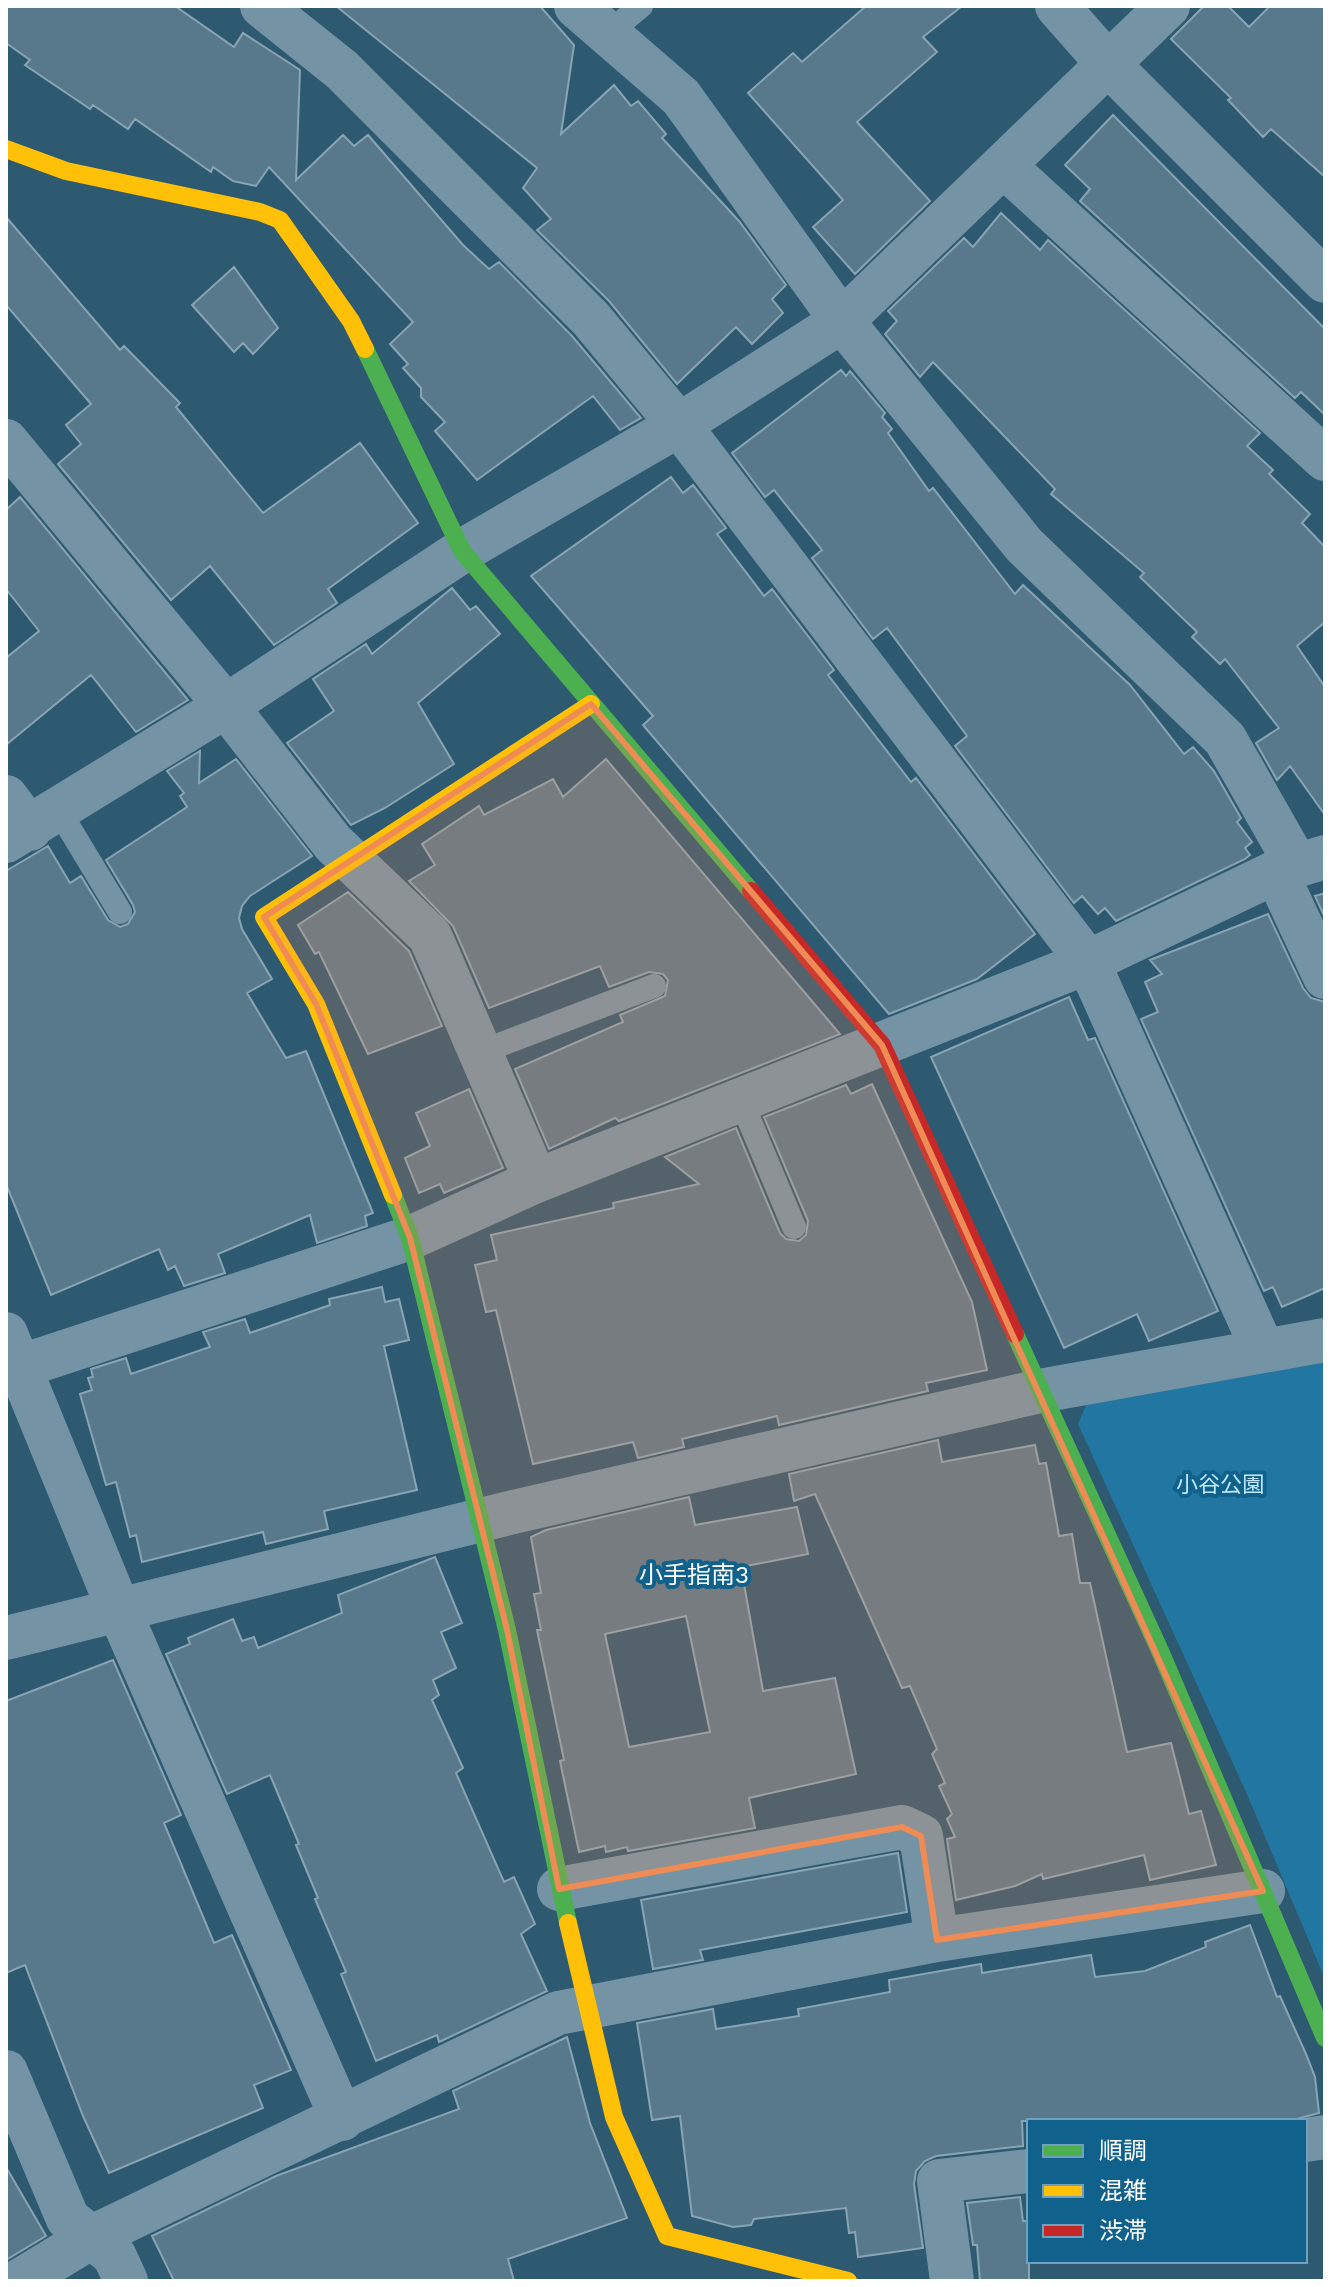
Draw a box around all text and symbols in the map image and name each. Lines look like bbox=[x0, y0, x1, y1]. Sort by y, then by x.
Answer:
park label: 小谷公園 bbox=[1176, 1472, 1264, 1497]
district label: 小手指南3 bbox=[639, 1561, 749, 1589]
legend bbox=[1027, 2119, 1307, 2263]
text: 順調 bbox=[1099, 2137, 1147, 2165]
text: 混雑 bbox=[1099, 2177, 1147, 2205]
text: 渋滞 bbox=[1099, 2217, 1147, 2245]

